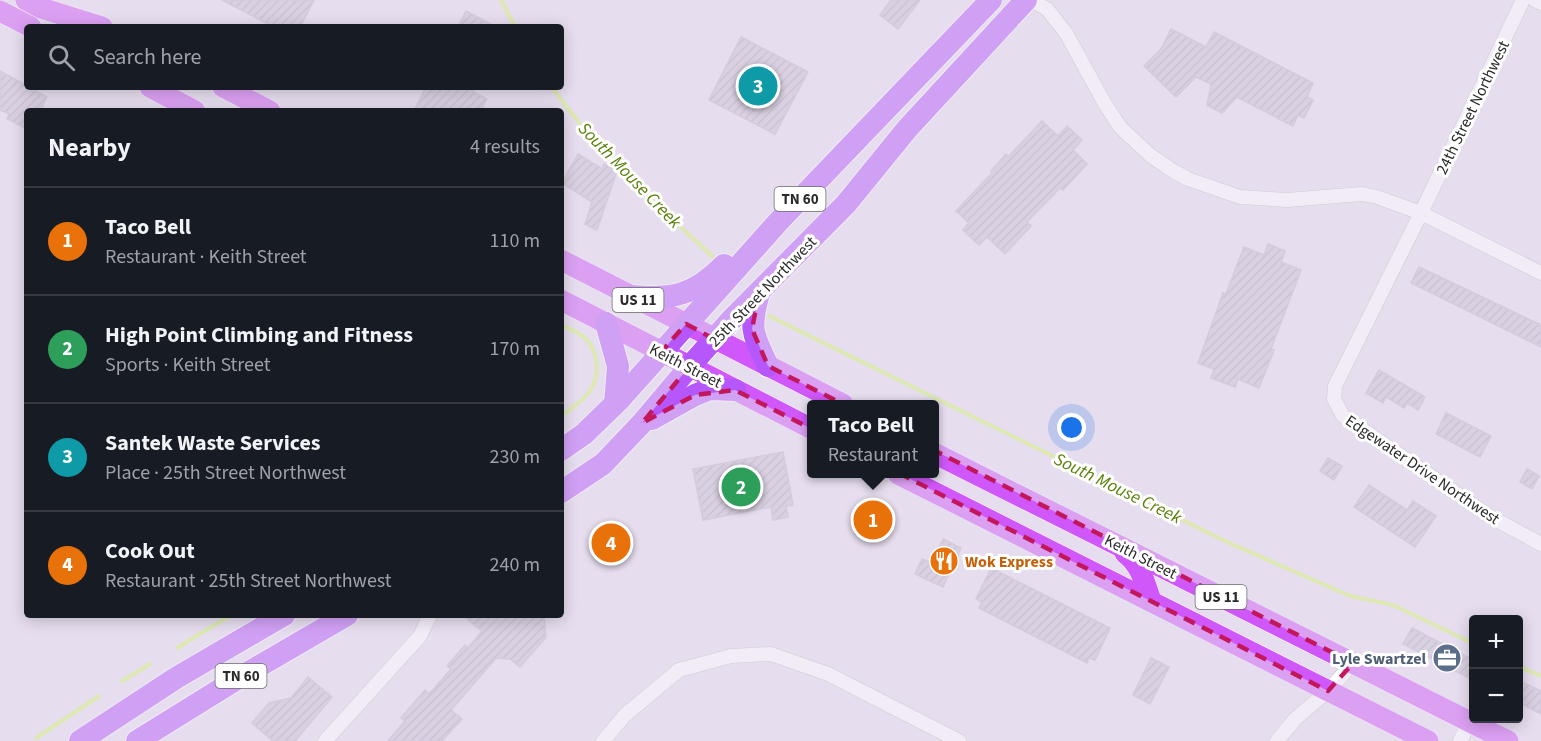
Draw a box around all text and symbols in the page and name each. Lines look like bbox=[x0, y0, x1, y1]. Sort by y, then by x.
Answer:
search box bbox=[24, 24, 564, 90]
street label: 24th Street Northwest bbox=[1431, 36, 1515, 178]
icon: search bbox=[45, 41, 78, 74]
text: Search here bbox=[93, 41, 201, 73]
pin: 3 bbox=[738, 64, 777, 109]
water label: South Mouse Creek bbox=[572, 117, 687, 234]
text: Nearby bbox=[48, 129, 131, 166]
text: 4 results bbox=[470, 133, 540, 161]
road number: TN 60 bbox=[774, 187, 826, 211]
text: Taco Bell bbox=[105, 211, 191, 243]
text: 1 bbox=[62, 227, 73, 255]
text: 110 m bbox=[490, 227, 540, 255]
street label: 25th Street Northwest bbox=[704, 231, 822, 352]
text: Restaurant · Keith Street bbox=[105, 243, 307, 271]
road number: US 11 bbox=[612, 288, 664, 312]
text: High Point Climbing and Fitness bbox=[105, 319, 413, 351]
text: 2 bbox=[62, 335, 73, 363]
text: 170 m bbox=[490, 335, 540, 363]
street label: Keith Street bbox=[646, 338, 726, 394]
text: Sports · Keith Street bbox=[105, 351, 271, 379]
popup bbox=[807, 400, 939, 478]
text: Taco Bell bbox=[828, 409, 914, 441]
street label: Edgewater Drive Northwest bbox=[1341, 410, 1504, 530]
your location bbox=[1057, 413, 1086, 442]
text: Santek Waste Services bbox=[105, 427, 321, 459]
text: Restaurant bbox=[828, 441, 918, 469]
text: 3 bbox=[62, 443, 73, 471]
text: 230 m bbox=[490, 443, 540, 471]
water label: South Mouse Creek bbox=[1050, 447, 1186, 530]
text: Place · 25th Street Northwest bbox=[105, 459, 346, 487]
pin: 2 bbox=[722, 464, 760, 510]
pin: 1 bbox=[854, 498, 892, 542]
pin: 4 bbox=[592, 520, 630, 566]
street label: Keith Street bbox=[1101, 529, 1181, 585]
text: Cook Out bbox=[105, 535, 195, 567]
restaurant icon: Wok Express bbox=[928, 545, 960, 577]
text: 4 bbox=[62, 551, 73, 579]
text: 240 m bbox=[490, 551, 540, 579]
place label: Wok Express bbox=[965, 551, 1053, 573]
text: Restaurant · 25th Street Northwest bbox=[105, 567, 392, 595]
road number: US 11 bbox=[1196, 585, 1246, 609]
map controls bbox=[1469, 615, 1523, 723]
button: + bbox=[1469, 615, 1523, 669]
office icon: Lyle Swartzel bbox=[1431, 642, 1463, 674]
place label: Lyle Swartzel bbox=[1332, 648, 1426, 670]
road number: TN 60 bbox=[216, 664, 266, 688]
button: − bbox=[1469, 669, 1523, 723]

